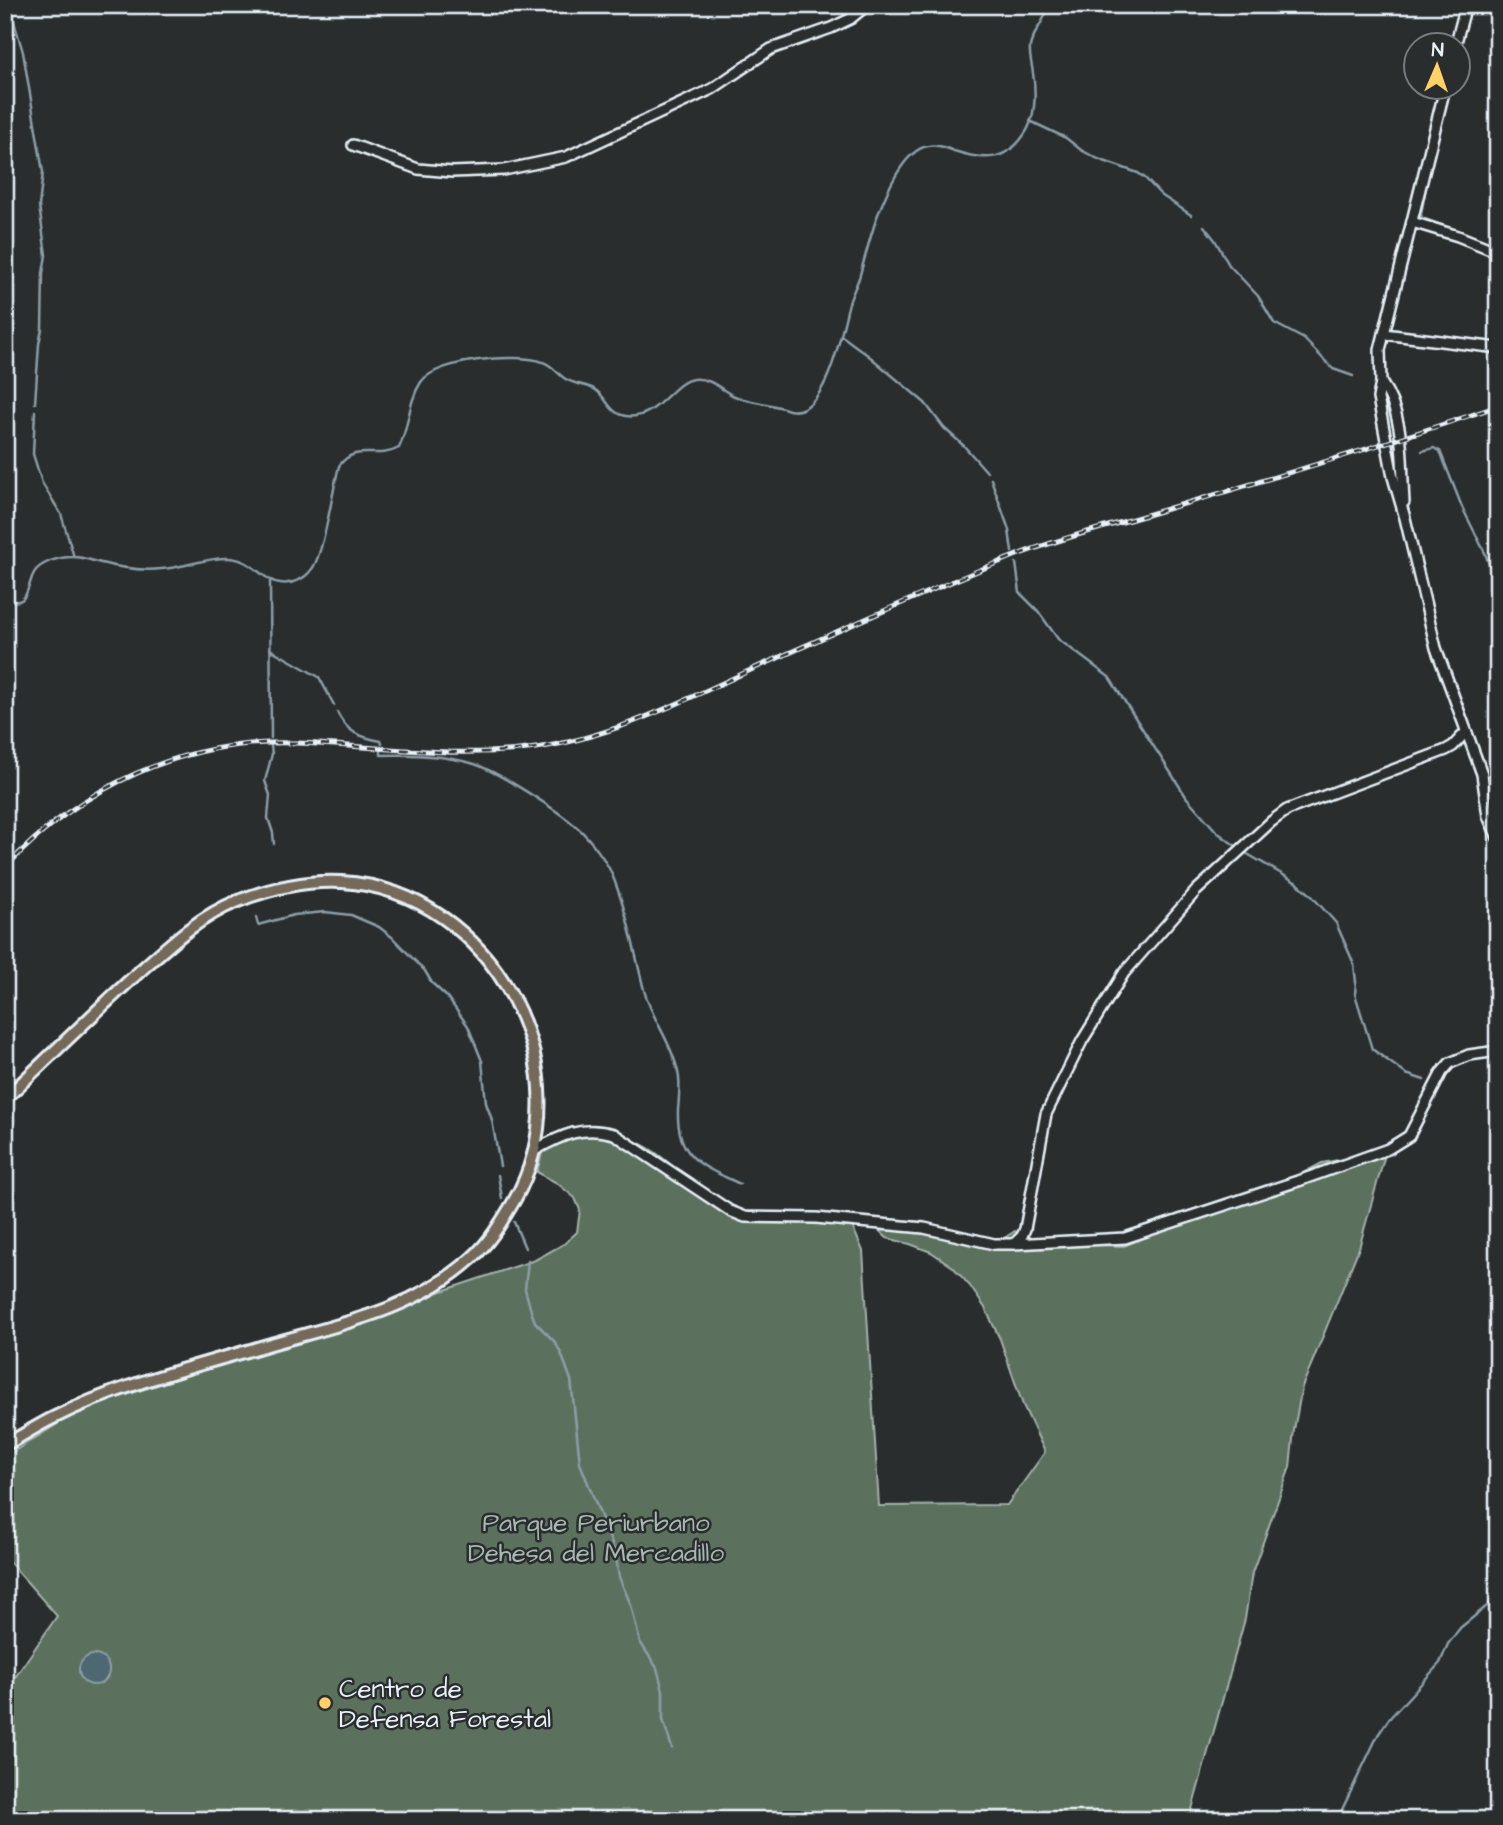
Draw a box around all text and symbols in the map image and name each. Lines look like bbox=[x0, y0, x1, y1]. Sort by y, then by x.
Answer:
north arrow bbox=[1402, 32, 1472, 102]
text: N bbox=[1431, 37, 1444, 64]
park label: Parque Periurbano Dehesa del Mercadillo bbox=[468, 1505, 724, 1571]
place label: Centro de Defensa Forestal bbox=[339, 1671, 551, 1737]
marker: Centro de Defensa Forestal bbox=[317, 1695, 333, 1711]

